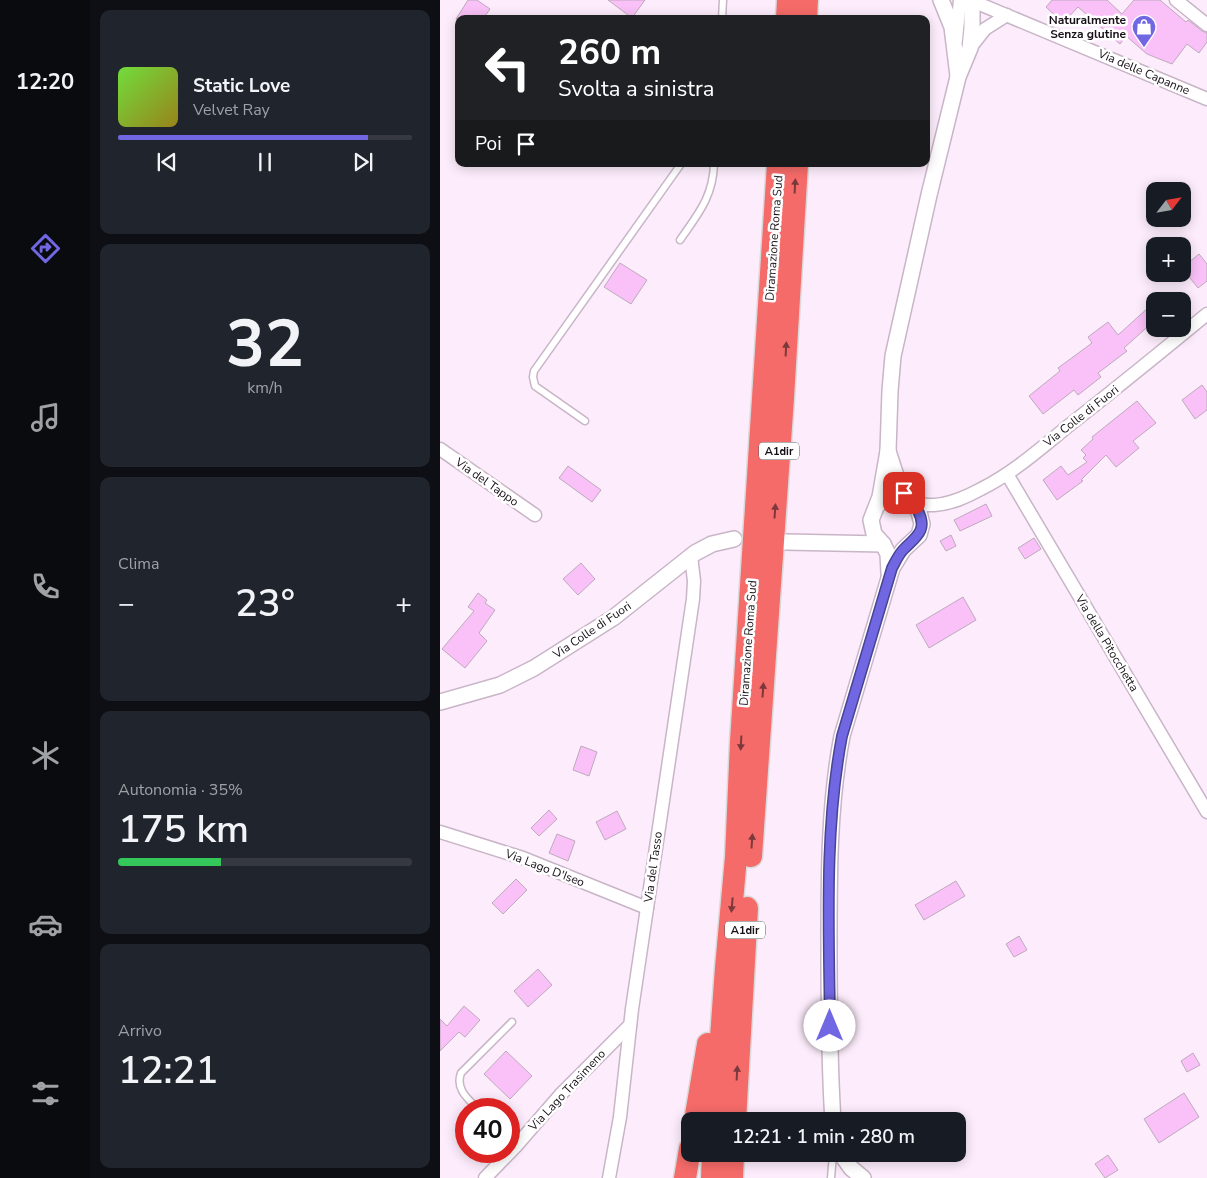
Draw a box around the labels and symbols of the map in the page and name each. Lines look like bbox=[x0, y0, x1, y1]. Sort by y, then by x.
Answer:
place label: Naturalmente Senza glutine bbox=[1049, 12, 1126, 42]
shop icon: Naturalmente Senza glutine bbox=[1131, 14, 1157, 48]
street label: Via delle Capanne bbox=[1095, 45, 1192, 99]
street label: Diramazione Roma Sud bbox=[762, 175, 786, 301]
one-way arrow bbox=[792, 178, 800, 194]
north arrow bbox=[1146, 182, 1191, 228]
one-way arrow bbox=[782, 340, 790, 356]
street label: Via Colle di Fuori bbox=[1039, 382, 1122, 451]
road number: A1dir bbox=[759, 442, 799, 460]
street label: Via del Tappo bbox=[451, 454, 522, 510]
pin bbox=[883, 472, 925, 514]
one-way arrow bbox=[772, 503, 780, 519]
street label: Diramazione Roma Sud bbox=[736, 580, 760, 706]
street label: Via della Pitocchetta bbox=[1071, 591, 1142, 694]
street label: Via Colle di Fuori bbox=[549, 598, 634, 663]
one-way arrow bbox=[760, 682, 768, 698]
one-way arrow bbox=[737, 736, 745, 752]
street label: Via del Tasso bbox=[640, 830, 666, 904]
one-way arrow bbox=[748, 832, 756, 848]
street label: Via Lago D'Iseo bbox=[502, 845, 587, 891]
one-way arrow bbox=[727, 898, 735, 914]
road number: A1dir bbox=[725, 922, 765, 938]
position arrow bbox=[803, 999, 855, 1051]
street label: Via Lago Trasimeno bbox=[524, 1046, 609, 1135]
one-way arrow bbox=[733, 1064, 741, 1080]
speed limit sign: 40 bbox=[455, 1098, 520, 1163]

